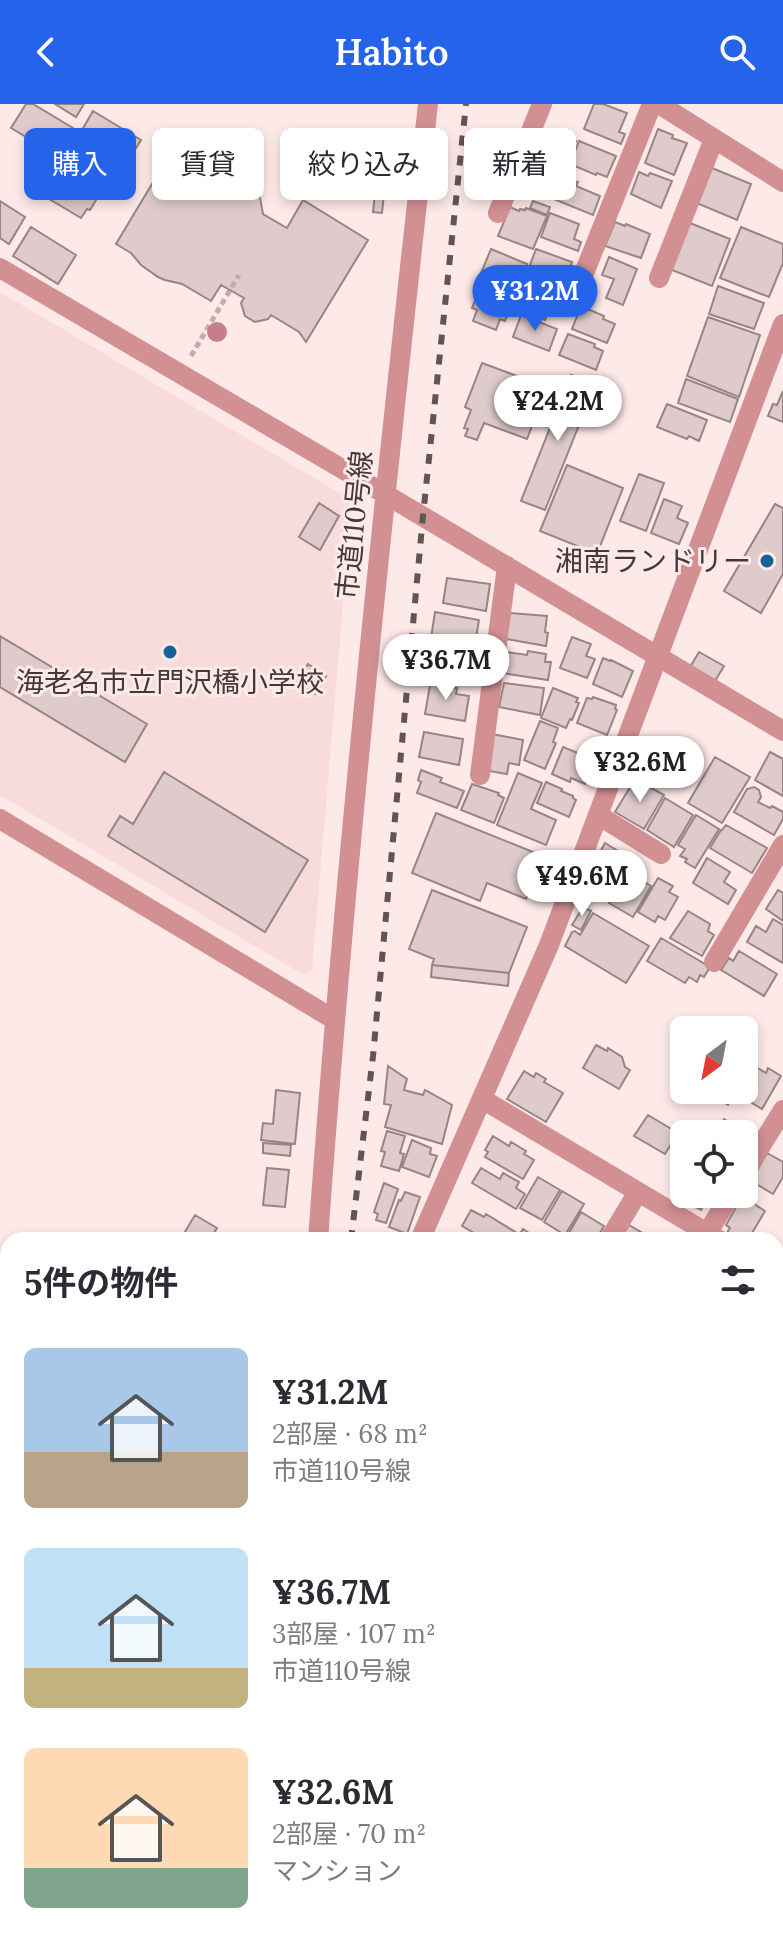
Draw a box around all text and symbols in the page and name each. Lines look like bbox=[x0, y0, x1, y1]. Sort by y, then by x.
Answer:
text: Habito bbox=[334, 29, 449, 75]
icon: back bbox=[24, 30, 68, 74]
icon: search bbox=[715, 30, 759, 74]
chip: 購入 bbox=[24, 128, 136, 200]
chip: 賃貸 bbox=[152, 128, 264, 200]
chip: 絞り込み bbox=[280, 128, 448, 200]
chip: 新着 bbox=[464, 128, 576, 200]
pin: ¥31.2M bbox=[470, 265, 600, 333]
text: ¥31.2M bbox=[490, 274, 580, 307]
pin: ¥24.2M bbox=[493, 375, 623, 443]
text: ¥24.2M bbox=[512, 384, 604, 417]
street label: 市道110号線 bbox=[328, 449, 380, 601]
place label: 湘南ランドリー bbox=[555, 543, 751, 579]
marker: 湘南ランドリー bbox=[758, 552, 776, 570]
pin: ¥36.7M bbox=[381, 634, 511, 702]
marker: 海老名市立門沢橋小学校 bbox=[161, 643, 179, 661]
text: ¥36.7M bbox=[400, 643, 492, 676]
place label: 海老名市立門沢橋小学校 bbox=[16, 664, 324, 700]
pin: ¥32.6M bbox=[575, 736, 705, 804]
text: ¥32.6M bbox=[593, 745, 687, 778]
pin: ¥49.6M bbox=[517, 850, 647, 918]
text: ¥49.6M bbox=[535, 859, 629, 892]
north arrow bbox=[670, 1016, 758, 1104]
map controls bbox=[670, 1016, 758, 1208]
button: locate bbox=[670, 1120, 758, 1208]
icon: filters bbox=[716, 1258, 760, 1302]
text: 5件の物件 bbox=[24, 1261, 178, 1304]
text: ¥31.2M bbox=[272, 1370, 388, 1413]
icon: home bbox=[88, 1380, 184, 1476]
text: 2部屋 · 68 m² bbox=[272, 1417, 428, 1450]
text: 市道110号線 bbox=[272, 1454, 411, 1487]
text: ¥36.7M bbox=[272, 1570, 391, 1613]
icon: home bbox=[88, 1580, 184, 1676]
text: 3部屋 · 107 m² bbox=[272, 1617, 436, 1650]
text: 市道110号線 bbox=[272, 1654, 411, 1687]
text: ¥32.6M bbox=[272, 1770, 394, 1813]
icon: home bbox=[88, 1780, 184, 1876]
text: 2部屋 · 70 m² bbox=[272, 1817, 426, 1850]
text: マンション bbox=[272, 1854, 402, 1887]

